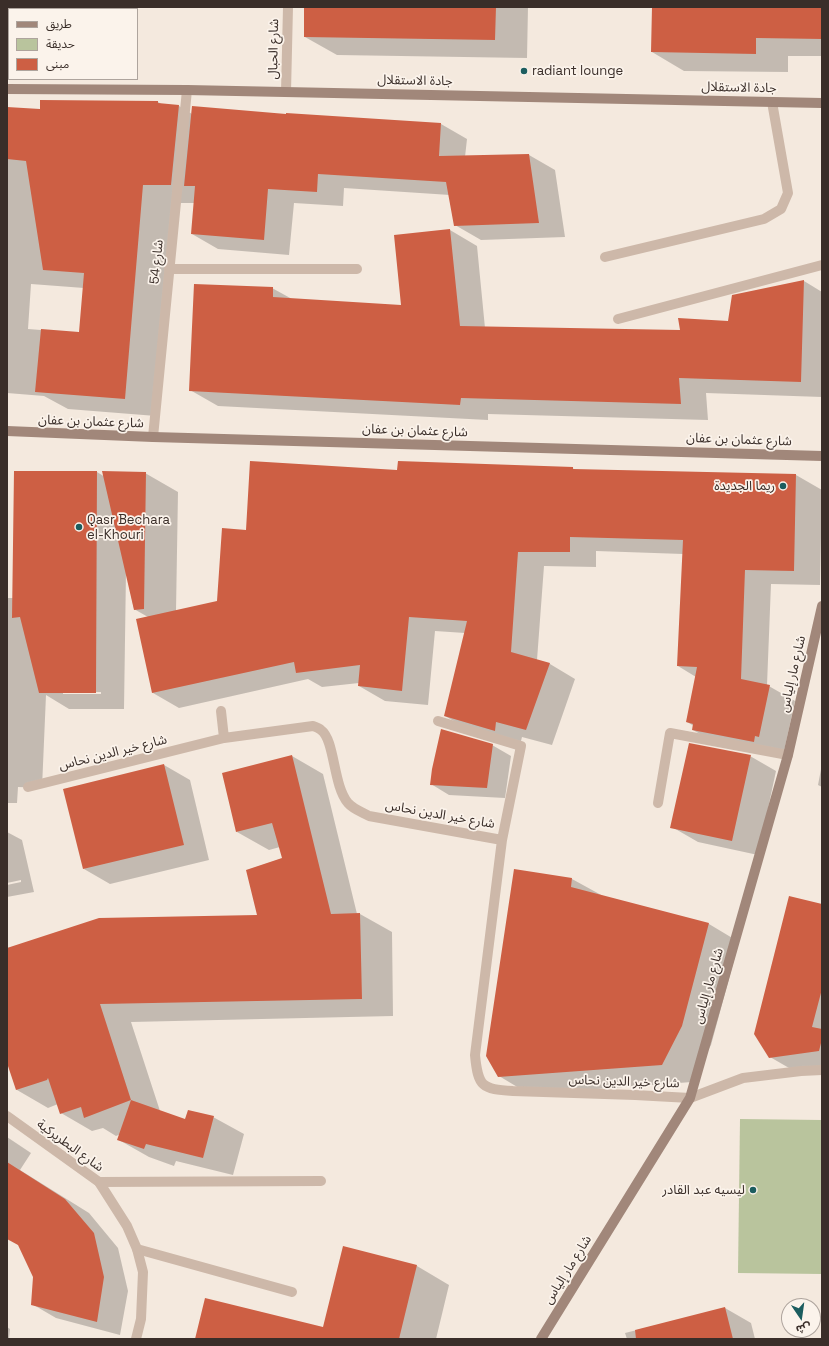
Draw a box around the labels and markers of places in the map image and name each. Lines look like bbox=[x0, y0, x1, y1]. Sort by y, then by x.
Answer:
place label: radiant lounge bbox=[532, 63, 623, 79]
marker: radiant lounge bbox=[519, 66, 529, 76]
place label: ريما الجديدة bbox=[714, 478, 775, 494]
marker: ريما الجديدة bbox=[778, 481, 788, 491]
place label: Qasr Bechara el-Khouri bbox=[87, 512, 170, 543]
marker: Qasr Bechara el-Khouri bbox=[74, 522, 84, 532]
place label: لیسیه عبد القادر bbox=[662, 1182, 745, 1198]
marker: لیسیه عبد القادر bbox=[748, 1185, 758, 1195]

